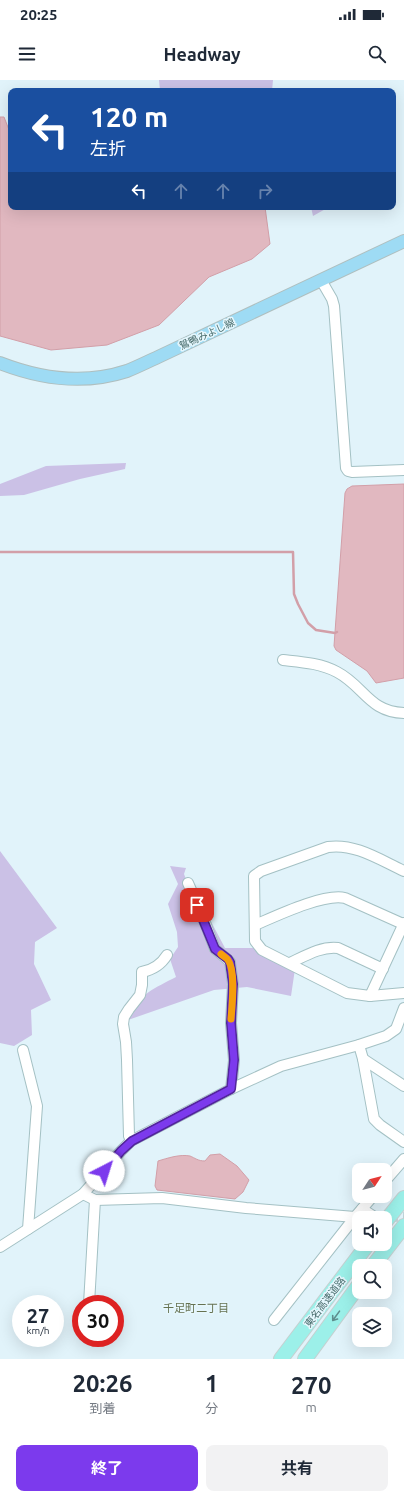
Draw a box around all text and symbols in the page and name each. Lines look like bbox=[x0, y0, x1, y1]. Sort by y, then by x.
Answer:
text: 20:25 bbox=[20, 6, 58, 23]
icon: menu bbox=[16, 43, 38, 65]
icon: search bbox=[366, 43, 388, 65]
text: Headway bbox=[163, 44, 241, 64]
text: 120 m bbox=[90, 101, 168, 132]
icon: left bbox=[24, 104, 76, 156]
text: 左折 bbox=[90, 138, 126, 158]
icon: left bbox=[128, 180, 150, 202]
icon: ahead bbox=[170, 180, 192, 202]
icon: ahead bbox=[212, 180, 234, 202]
icon: right bbox=[254, 180, 276, 202]
street label: 鴛鴨みよし線 bbox=[177, 316, 237, 352]
pin bbox=[180, 888, 214, 922]
icon: arrive bbox=[186, 894, 208, 916]
position arrow bbox=[83, 1150, 125, 1192]
north arrow bbox=[352, 1163, 392, 1203]
map controls bbox=[352, 1163, 392, 1347]
button: sound bbox=[352, 1211, 392, 1251]
button: search bbox=[352, 1259, 392, 1299]
street label: 東名高速道路 bbox=[303, 1275, 347, 1329]
speed limit sign: 30 bbox=[72, 1295, 124, 1347]
district label: 千足町二丁目 bbox=[163, 1302, 229, 1314]
text: 27 bbox=[27, 1304, 49, 1327]
button: layers bbox=[352, 1307, 392, 1347]
one-way arrow bbox=[332, 1311, 340, 1322]
text: km/h bbox=[26, 1325, 50, 1336]
text: 20:26 bbox=[72, 1370, 133, 1397]
text: 1 bbox=[205, 1370, 218, 1397]
text: 270 bbox=[291, 1372, 332, 1399]
text: m bbox=[306, 1400, 317, 1414]
text: 到着 bbox=[89, 1401, 115, 1415]
text: 分 bbox=[205, 1401, 218, 1415]
button: 終了 bbox=[16, 1445, 198, 1491]
button: 共有 bbox=[206, 1445, 388, 1491]

